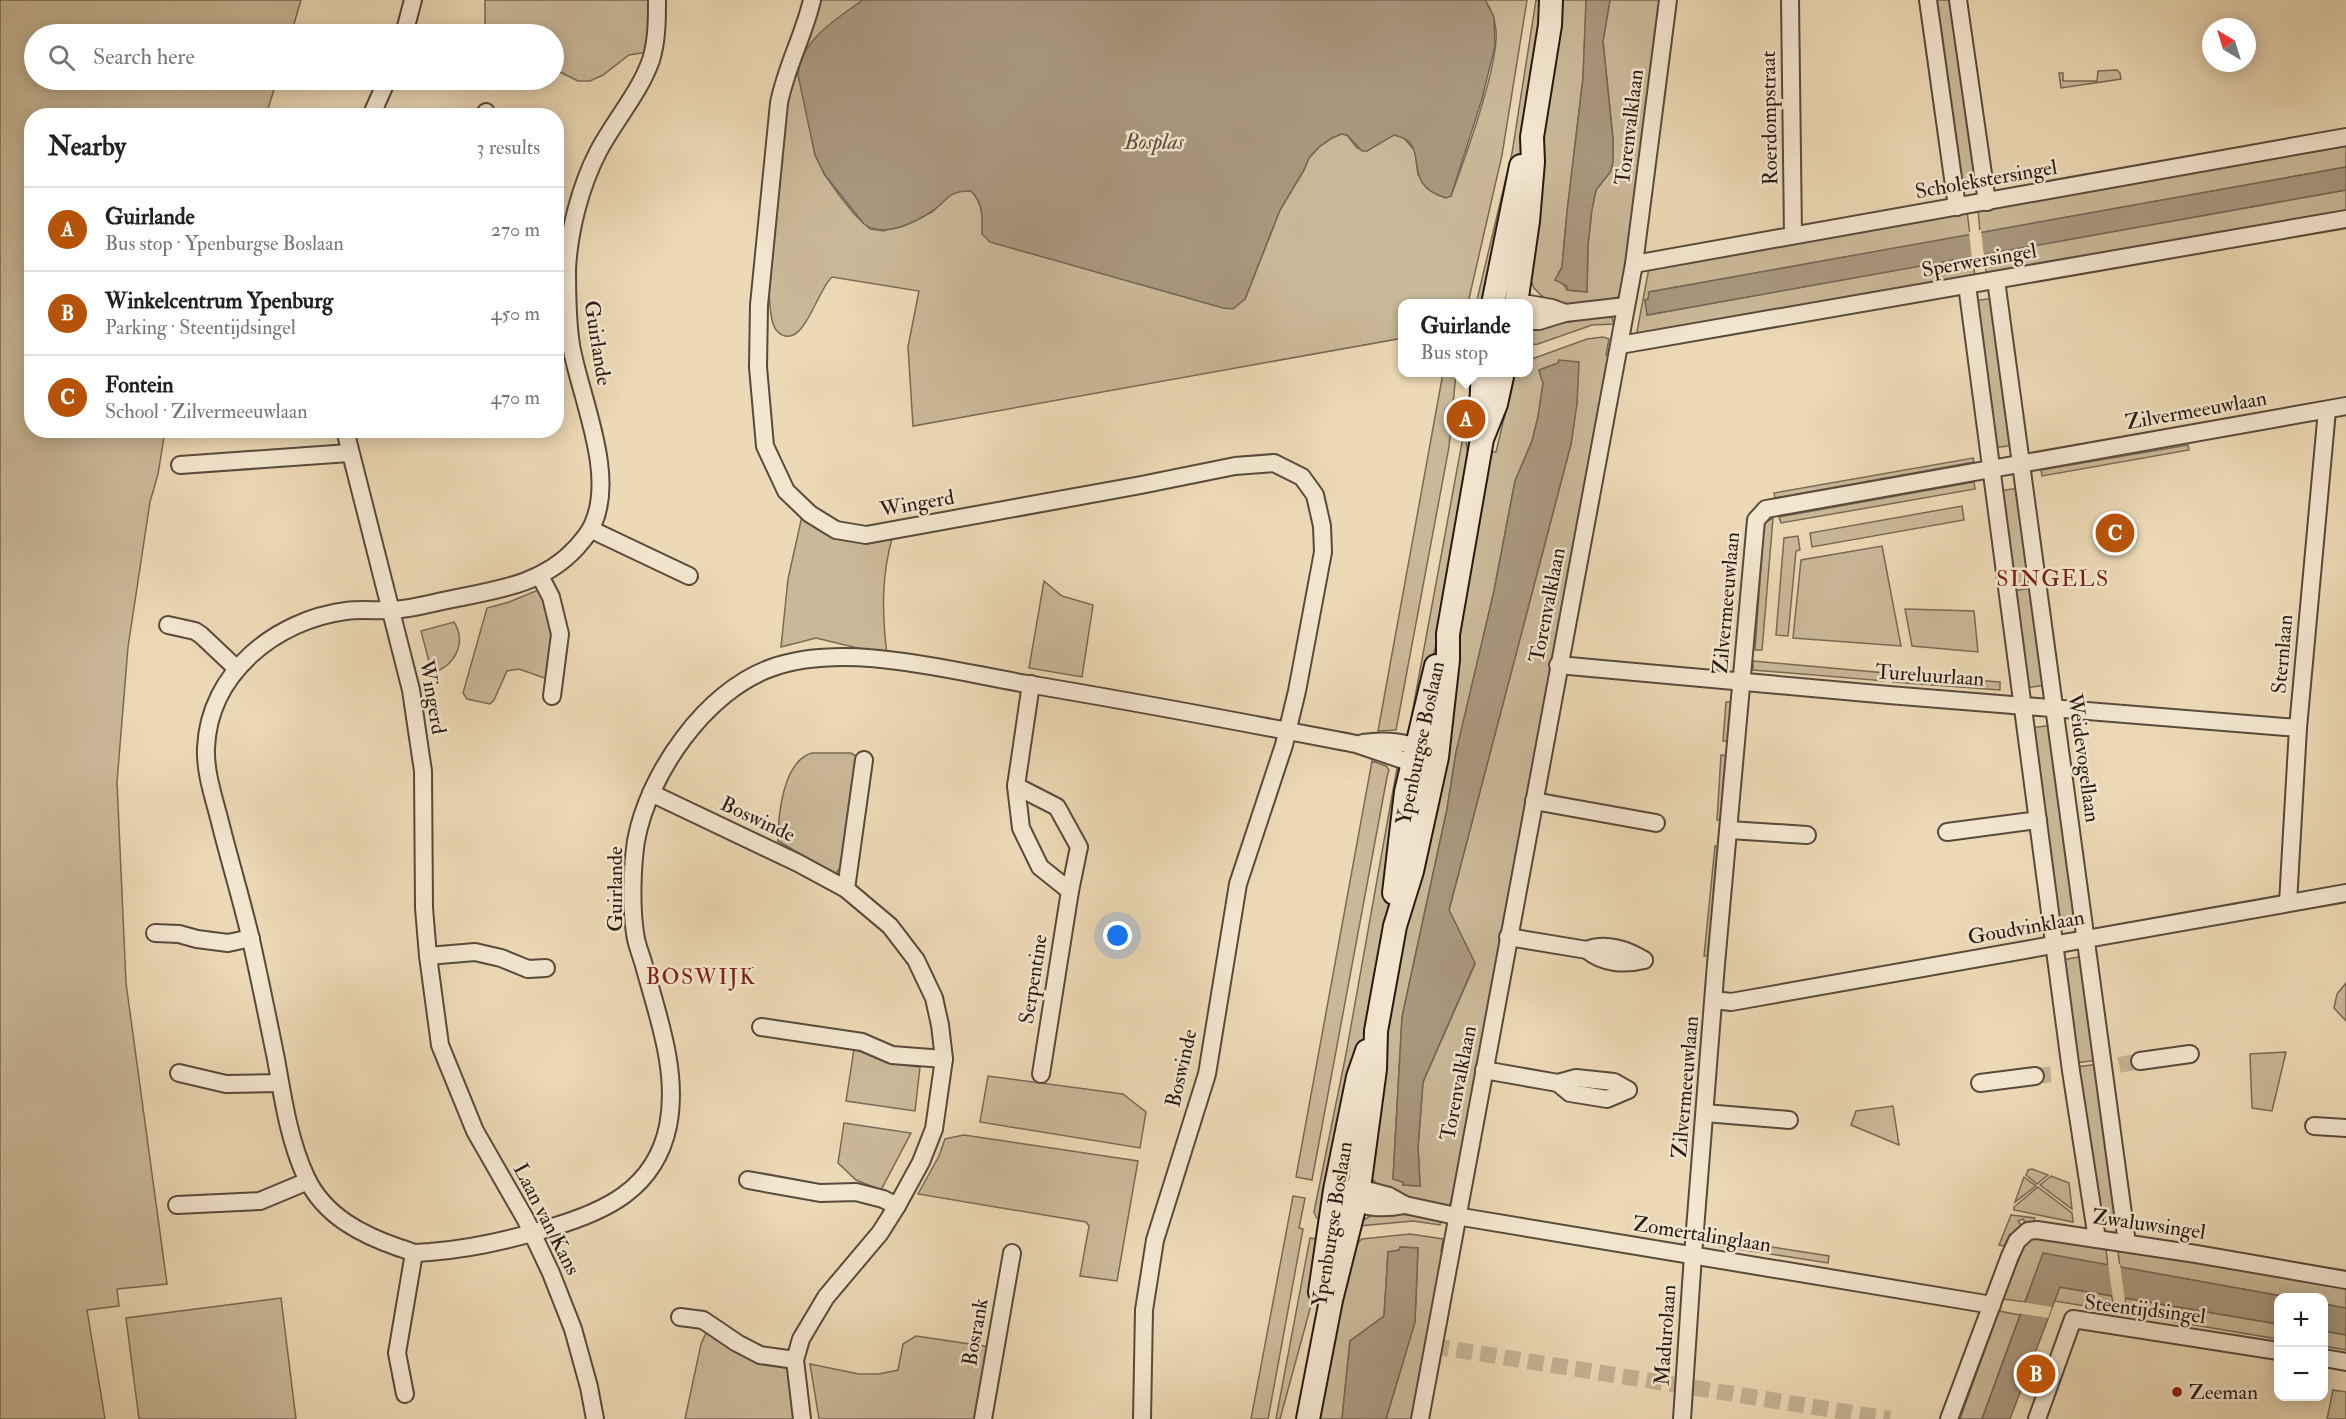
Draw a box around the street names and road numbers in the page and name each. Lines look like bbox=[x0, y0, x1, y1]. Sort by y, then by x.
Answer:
street label: Roerdompstraat bbox=[1755, 50, 1784, 186]
street label: Torenvalklaan bbox=[1609, 67, 1650, 187]
street label: Scholekstersingel bbox=[1913, 154, 2060, 205]
street label: Sperwersingel bbox=[1919, 237, 2039, 284]
street label: Guirlande bbox=[577, 299, 618, 388]
street label: Zilvermeeuwlaan bbox=[2123, 385, 2269, 436]
street label: Wingerd bbox=[877, 484, 957, 523]
street label: Zilvermeeuwlaan bbox=[1707, 530, 1746, 675]
street label: Torenvalklaan bbox=[1523, 545, 1572, 665]
street label: Sternlaan bbox=[2266, 613, 2299, 695]
street label: Wingerd bbox=[413, 657, 452, 737]
street label: Ypenburgse Boslaan bbox=[1390, 658, 1451, 828]
street label: Tureluurlaan bbox=[1875, 658, 1985, 693]
street label: Weidevogellaan bbox=[2061, 691, 2106, 824]
street label: Boswinde bbox=[716, 790, 800, 849]
street label: Guirlande bbox=[602, 846, 629, 932]
street label: Goudvinklaan bbox=[1966, 904, 2087, 951]
street label: Serpentine bbox=[1013, 932, 1054, 1026]
street label: Zilvermeeuwlaan bbox=[1666, 1014, 1705, 1159]
street label: Torenvalklaan bbox=[1434, 1023, 1483, 1143]
street label: Boswinde bbox=[1159, 1026, 1204, 1110]
street label: Ypenburgse Boslaan bbox=[1306, 1139, 1359, 1309]
street label: Laan van Kans bbox=[507, 1159, 586, 1280]
street label: Zwaluwsingel bbox=[2091, 1203, 2208, 1246]
street label: Zomertalinglaan bbox=[1631, 1210, 1773, 1259]
street label: Madurolaan bbox=[1648, 1283, 1683, 1386]
street label: Steentijdsingel bbox=[2083, 1289, 2208, 1330]
street label: Bosrank bbox=[956, 1296, 995, 1368]

